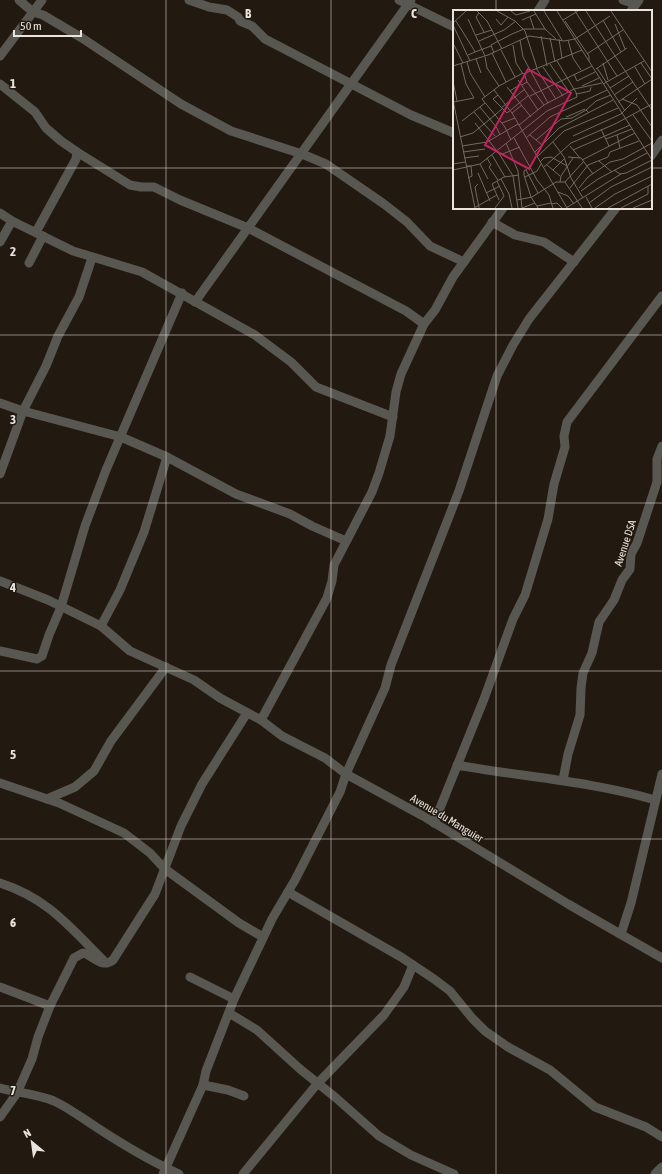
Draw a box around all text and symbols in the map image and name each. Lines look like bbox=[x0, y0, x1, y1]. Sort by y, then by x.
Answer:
text: B bbox=[245, 6, 252, 21]
text: C bbox=[411, 6, 417, 21]
inset map bbox=[453, 10, 652, 209]
scale bar bbox=[14, 12, 81, 38]
text: 50 m bbox=[20, 19, 42, 33]
text: 1 bbox=[10, 76, 16, 91]
text: 2 bbox=[10, 244, 16, 259]
text: 3 bbox=[10, 412, 16, 427]
street label: Avenue DSA bbox=[612, 518, 638, 568]
text: 4 bbox=[9, 580, 16, 595]
text: 5 bbox=[10, 747, 16, 762]
street label: Avenue du Manguier bbox=[408, 792, 486, 845]
text: 6 bbox=[10, 915, 16, 930]
text: 7 bbox=[10, 1083, 16, 1098]
north arrow bbox=[12, 1122, 52, 1162]
text: N bbox=[21, 1126, 33, 1140]

